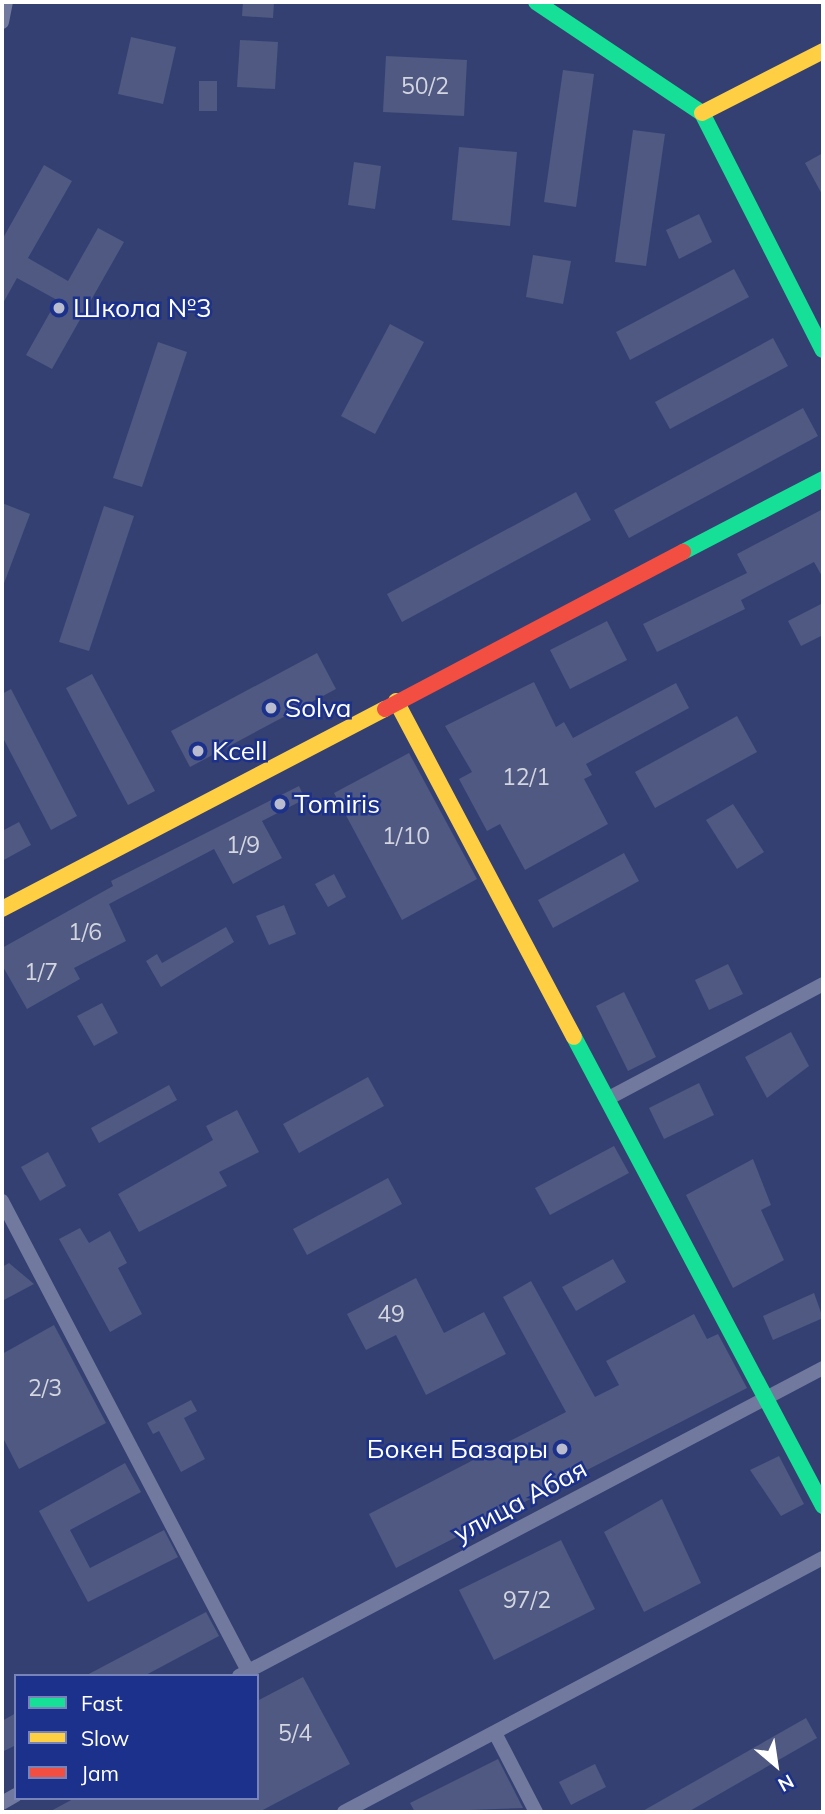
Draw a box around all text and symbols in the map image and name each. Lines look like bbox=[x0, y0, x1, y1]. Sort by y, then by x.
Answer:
house number: 50/2 bbox=[401, 72, 449, 100]
place label: Школа №3 bbox=[73, 292, 212, 324]
marker: Школа №3 bbox=[51, 300, 67, 316]
place label: Solva bbox=[285, 692, 351, 724]
marker: Solva bbox=[263, 700, 279, 716]
place label: Kcell bbox=[212, 735, 267, 767]
marker: Kcell bbox=[190, 743, 206, 759]
house number: 12/1 bbox=[502, 763, 550, 791]
place label: Tomiris bbox=[294, 788, 380, 820]
marker: Tomiris bbox=[272, 796, 288, 812]
house number: 1/10 bbox=[382, 822, 430, 850]
house number: 1/9 bbox=[226, 831, 260, 859]
house number: 1/6 bbox=[68, 918, 102, 946]
house number: 1/7 bbox=[24, 958, 58, 986]
house number: 49 bbox=[377, 1300, 405, 1328]
house number: 2/3 bbox=[28, 1374, 62, 1402]
place label: Бокен Базары bbox=[367, 1433, 548, 1465]
marker: Бокен Базары bbox=[554, 1441, 570, 1457]
street label: улица Абая bbox=[448, 1453, 592, 1549]
house number: 97/2 bbox=[503, 1586, 551, 1614]
legend bbox=[14, 1674, 259, 1800]
text: Fast bbox=[81, 1690, 123, 1716]
house number: 5/4 bbox=[278, 1719, 312, 1747]
text: Slow bbox=[81, 1725, 129, 1751]
north arrow bbox=[741, 1730, 811, 1800]
text: Jam bbox=[81, 1760, 119, 1786]
text: N bbox=[774, 1769, 798, 1797]

